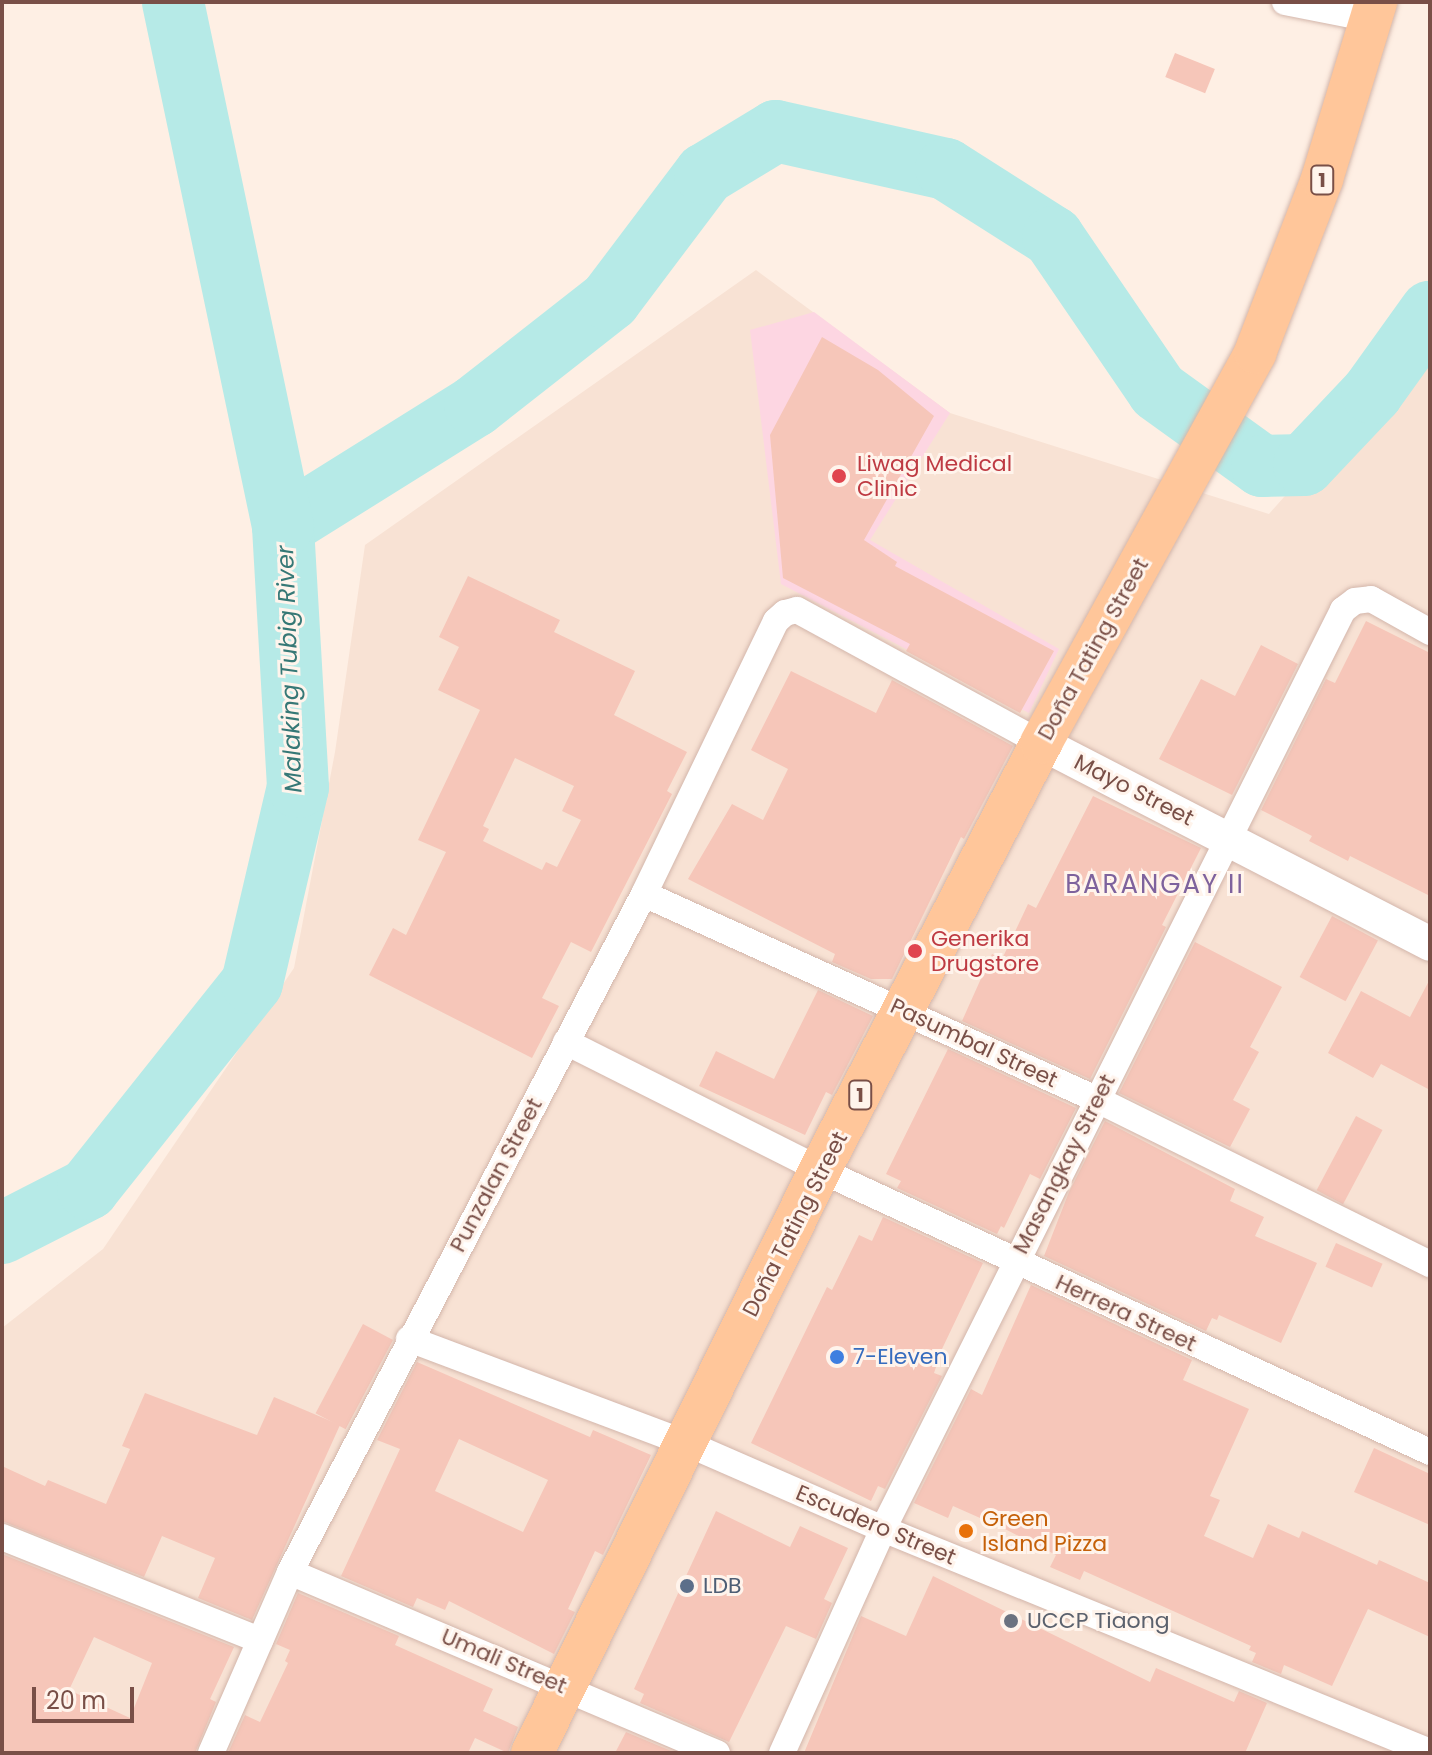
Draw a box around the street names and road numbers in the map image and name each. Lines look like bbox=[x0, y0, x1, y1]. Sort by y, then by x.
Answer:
road number: 1 bbox=[1310, 164, 1334, 196]
street label: Doña Tating Street bbox=[1032, 553, 1154, 745]
street label: Mayo Street bbox=[1070, 749, 1198, 831]
street label: Pasumbal Street bbox=[886, 993, 1062, 1093]
street label: Masangkay Street bbox=[1007, 1070, 1121, 1258]
road number: 1 bbox=[848, 1079, 872, 1111]
street label: Punzalan Street bbox=[444, 1094, 548, 1256]
street label: Doña Tating Street bbox=[737, 1127, 853, 1321]
street label: Herrera Street bbox=[1051, 1269, 1201, 1357]
street label: Escudero Street bbox=[792, 1479, 960, 1571]
street label: Umali Street bbox=[437, 1623, 571, 1699]

